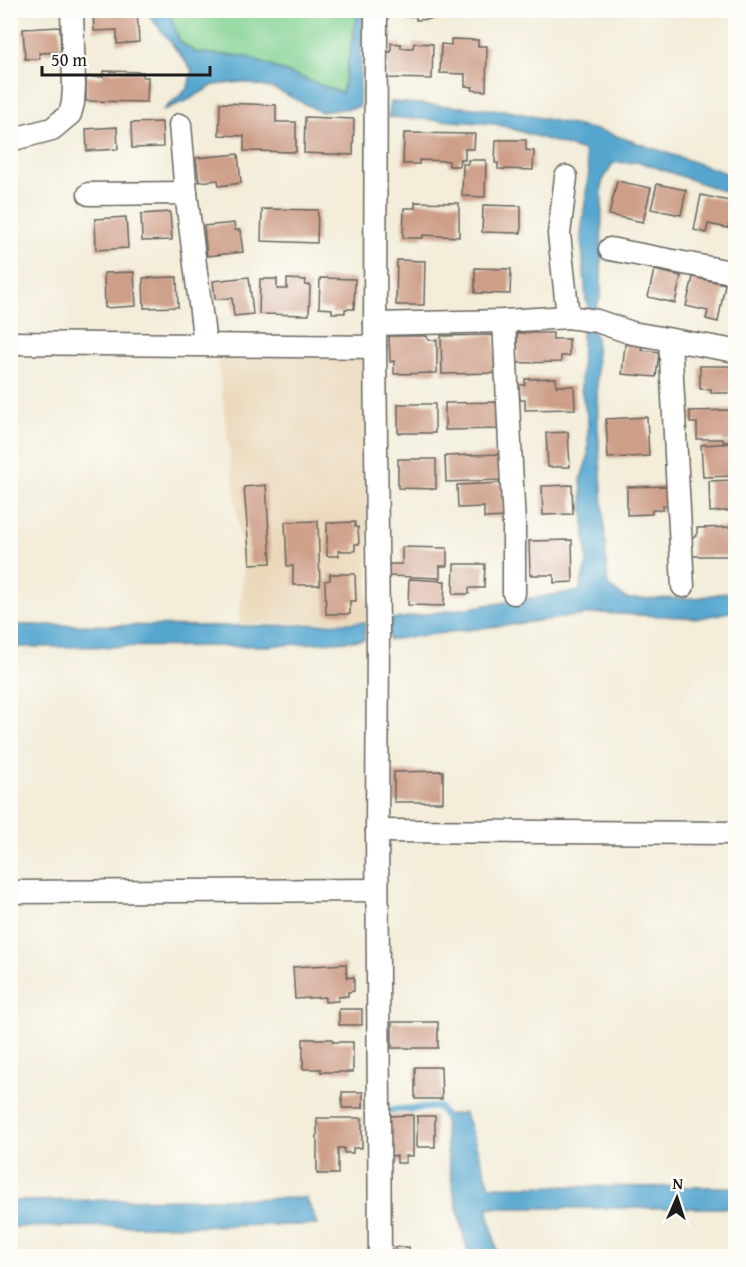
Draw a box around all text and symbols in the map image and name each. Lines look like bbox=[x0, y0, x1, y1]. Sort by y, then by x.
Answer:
scale bar bbox=[42, 39, 210, 77]
text: 50 m bbox=[51, 46, 87, 73]
north arrow bbox=[647, 1168, 707, 1228]
text: N bbox=[672, 1171, 684, 1195]

